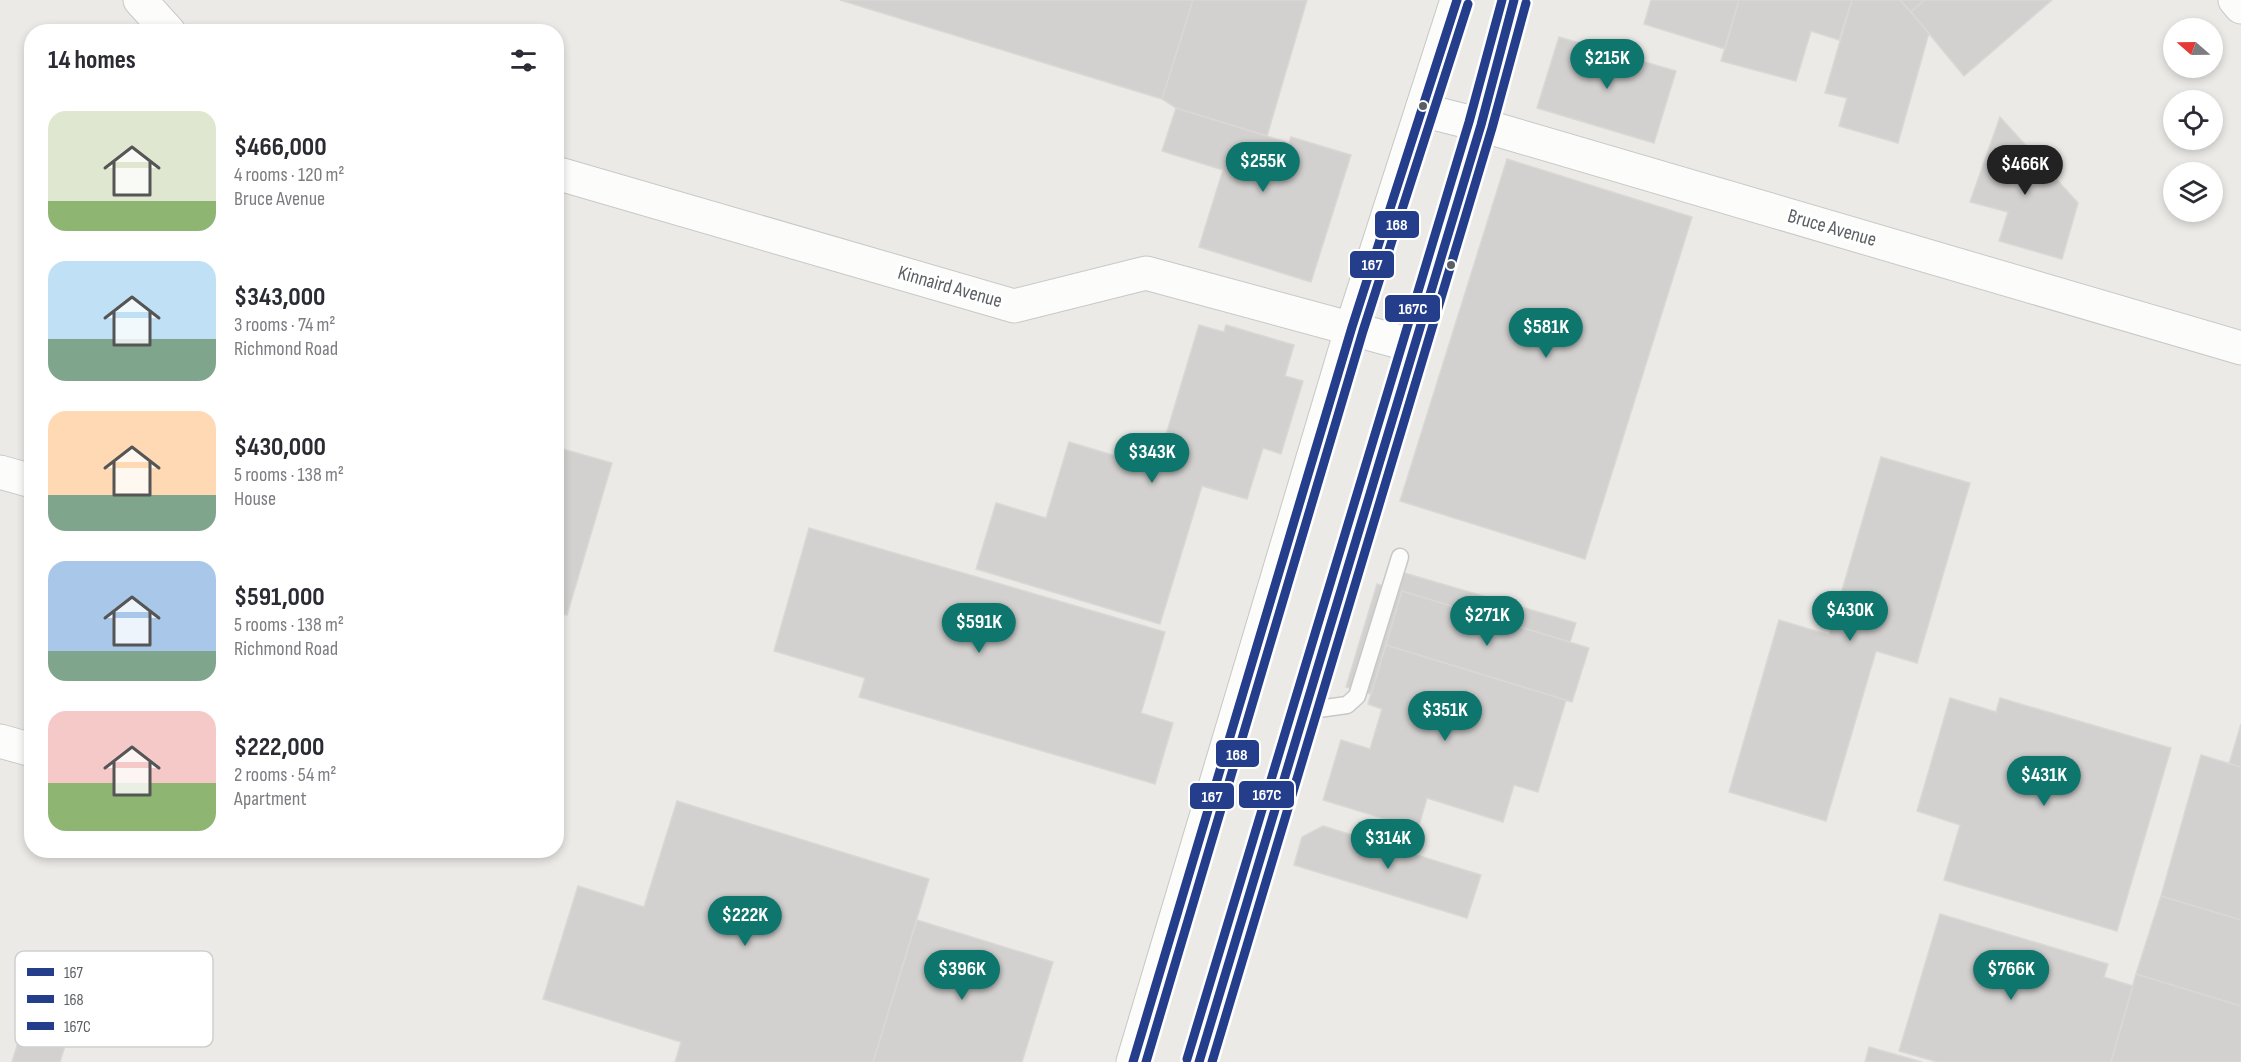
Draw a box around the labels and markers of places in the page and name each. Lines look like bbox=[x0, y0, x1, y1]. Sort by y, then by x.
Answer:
pin: $215K bbox=[1565, 39, 1649, 90]
unlabelled marker bbox=[1417, 100, 1429, 112]
pin: $255K bbox=[1221, 142, 1305, 193]
pin: $466K bbox=[1983, 145, 2067, 196]
unlabelled marker bbox=[1445, 259, 1457, 271]
pin: $581K bbox=[1504, 308, 1588, 359]
pin: $343K bbox=[1110, 433, 1194, 484]
pin: $430K bbox=[1808, 591, 1892, 642]
pin: $271K bbox=[1445, 596, 1529, 647]
pin: $591K bbox=[937, 603, 1021, 654]
pin: $351K bbox=[1403, 691, 1487, 742]
pin: $431K bbox=[2002, 756, 2086, 807]
pin: $314K bbox=[1346, 819, 1430, 870]
pin: $222K bbox=[703, 896, 787, 947]
pin: $396K bbox=[920, 950, 1004, 1001]
pin: $766K bbox=[1969, 950, 2053, 1001]

